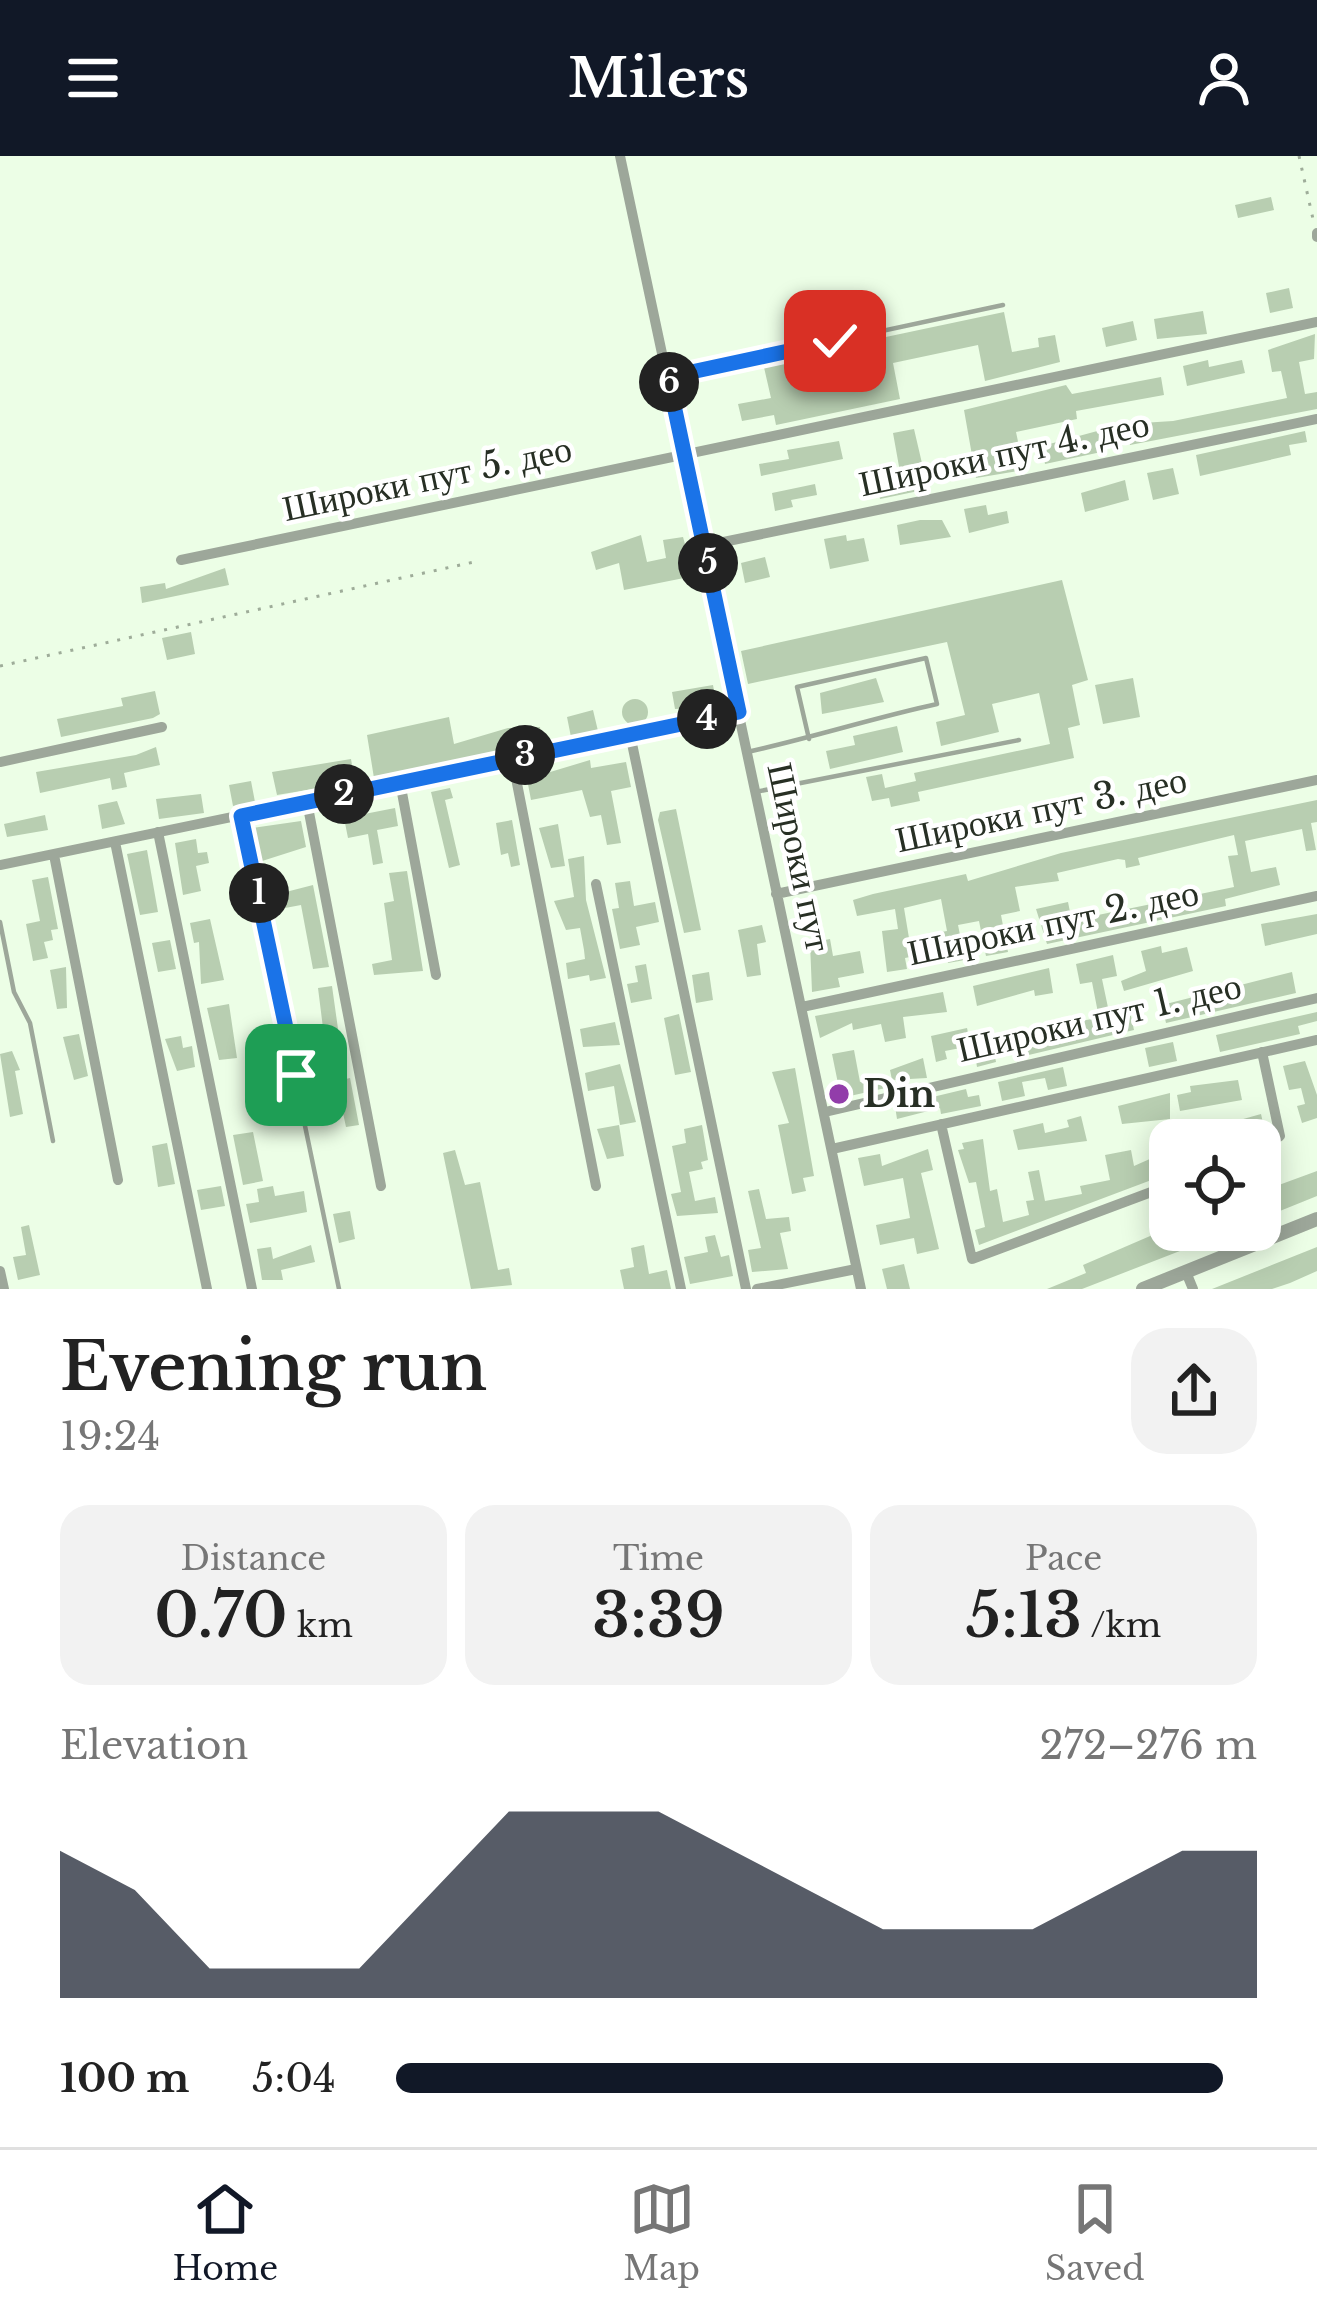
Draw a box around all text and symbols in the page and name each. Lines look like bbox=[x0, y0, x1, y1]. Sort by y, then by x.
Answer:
icon: menu bbox=[60, 45, 126, 111]
text: Milers bbox=[568, 45, 749, 112]
icon: person bbox=[1191, 45, 1257, 111]
pin bbox=[784, 290, 886, 392]
icon: check bbox=[802, 308, 868, 374]
pin: 6 bbox=[639, 352, 699, 412]
text: 6 bbox=[658, 361, 680, 402]
street label: Широки пут 4. део bbox=[855, 401, 1153, 506]
street label: Широки пут 5. део bbox=[279, 426, 576, 531]
pin: 5 bbox=[678, 533, 738, 593]
text: 5 bbox=[698, 542, 718, 583]
pin: 4 bbox=[677, 689, 737, 749]
text: 4 bbox=[696, 698, 718, 739]
pin: 3 bbox=[495, 725, 555, 785]
text: 3 bbox=[514, 734, 536, 775]
street label: Широки пут 3. део bbox=[891, 757, 1191, 862]
street label: Широки пут bbox=[758, 759, 841, 956]
pin: 2 bbox=[314, 764, 374, 824]
text: 2 bbox=[333, 773, 355, 814]
pin: 1 bbox=[229, 863, 289, 923]
street label: Широки пут 2. део bbox=[903, 870, 1203, 975]
text: 1 bbox=[252, 872, 266, 913]
street label: Широки пут 1. део bbox=[953, 963, 1246, 1072]
pin bbox=[245, 1024, 347, 1126]
icon: arrive bbox=[263, 1042, 329, 1108]
place label: Din bbox=[863, 1072, 935, 1117]
marker: Din bbox=[826, 1081, 852, 1107]
map controls bbox=[1149, 1119, 1281, 1251]
button: locate bbox=[1149, 1119, 1281, 1251]
text: Evening run bbox=[60, 1326, 487, 1408]
button: share bbox=[1131, 1328, 1257, 1454]
text: 19:24 bbox=[60, 1412, 160, 1461]
text: Distance bbox=[181, 1538, 326, 1579]
text: Time bbox=[613, 1538, 704, 1579]
text: Pace bbox=[1025, 1538, 1102, 1579]
text: 0.70 bbox=[154, 1579, 288, 1653]
text: 3:39 bbox=[592, 1579, 725, 1653]
text: 5:13 bbox=[966, 1579, 1082, 1653]
text: km bbox=[288, 1605, 353, 1646]
text: /km bbox=[1082, 1605, 1161, 1646]
text: Elevation bbox=[60, 1721, 248, 1770]
text: 272–276 m bbox=[1039, 1721, 1257, 1770]
text: 100 m bbox=[60, 2054, 189, 2103]
text: 5:04 bbox=[252, 2054, 336, 2103]
tab: Home bbox=[173, 2176, 278, 2289]
tab: Map bbox=[623, 2176, 700, 2289]
tab: Saved bbox=[1045, 2176, 1144, 2289]

